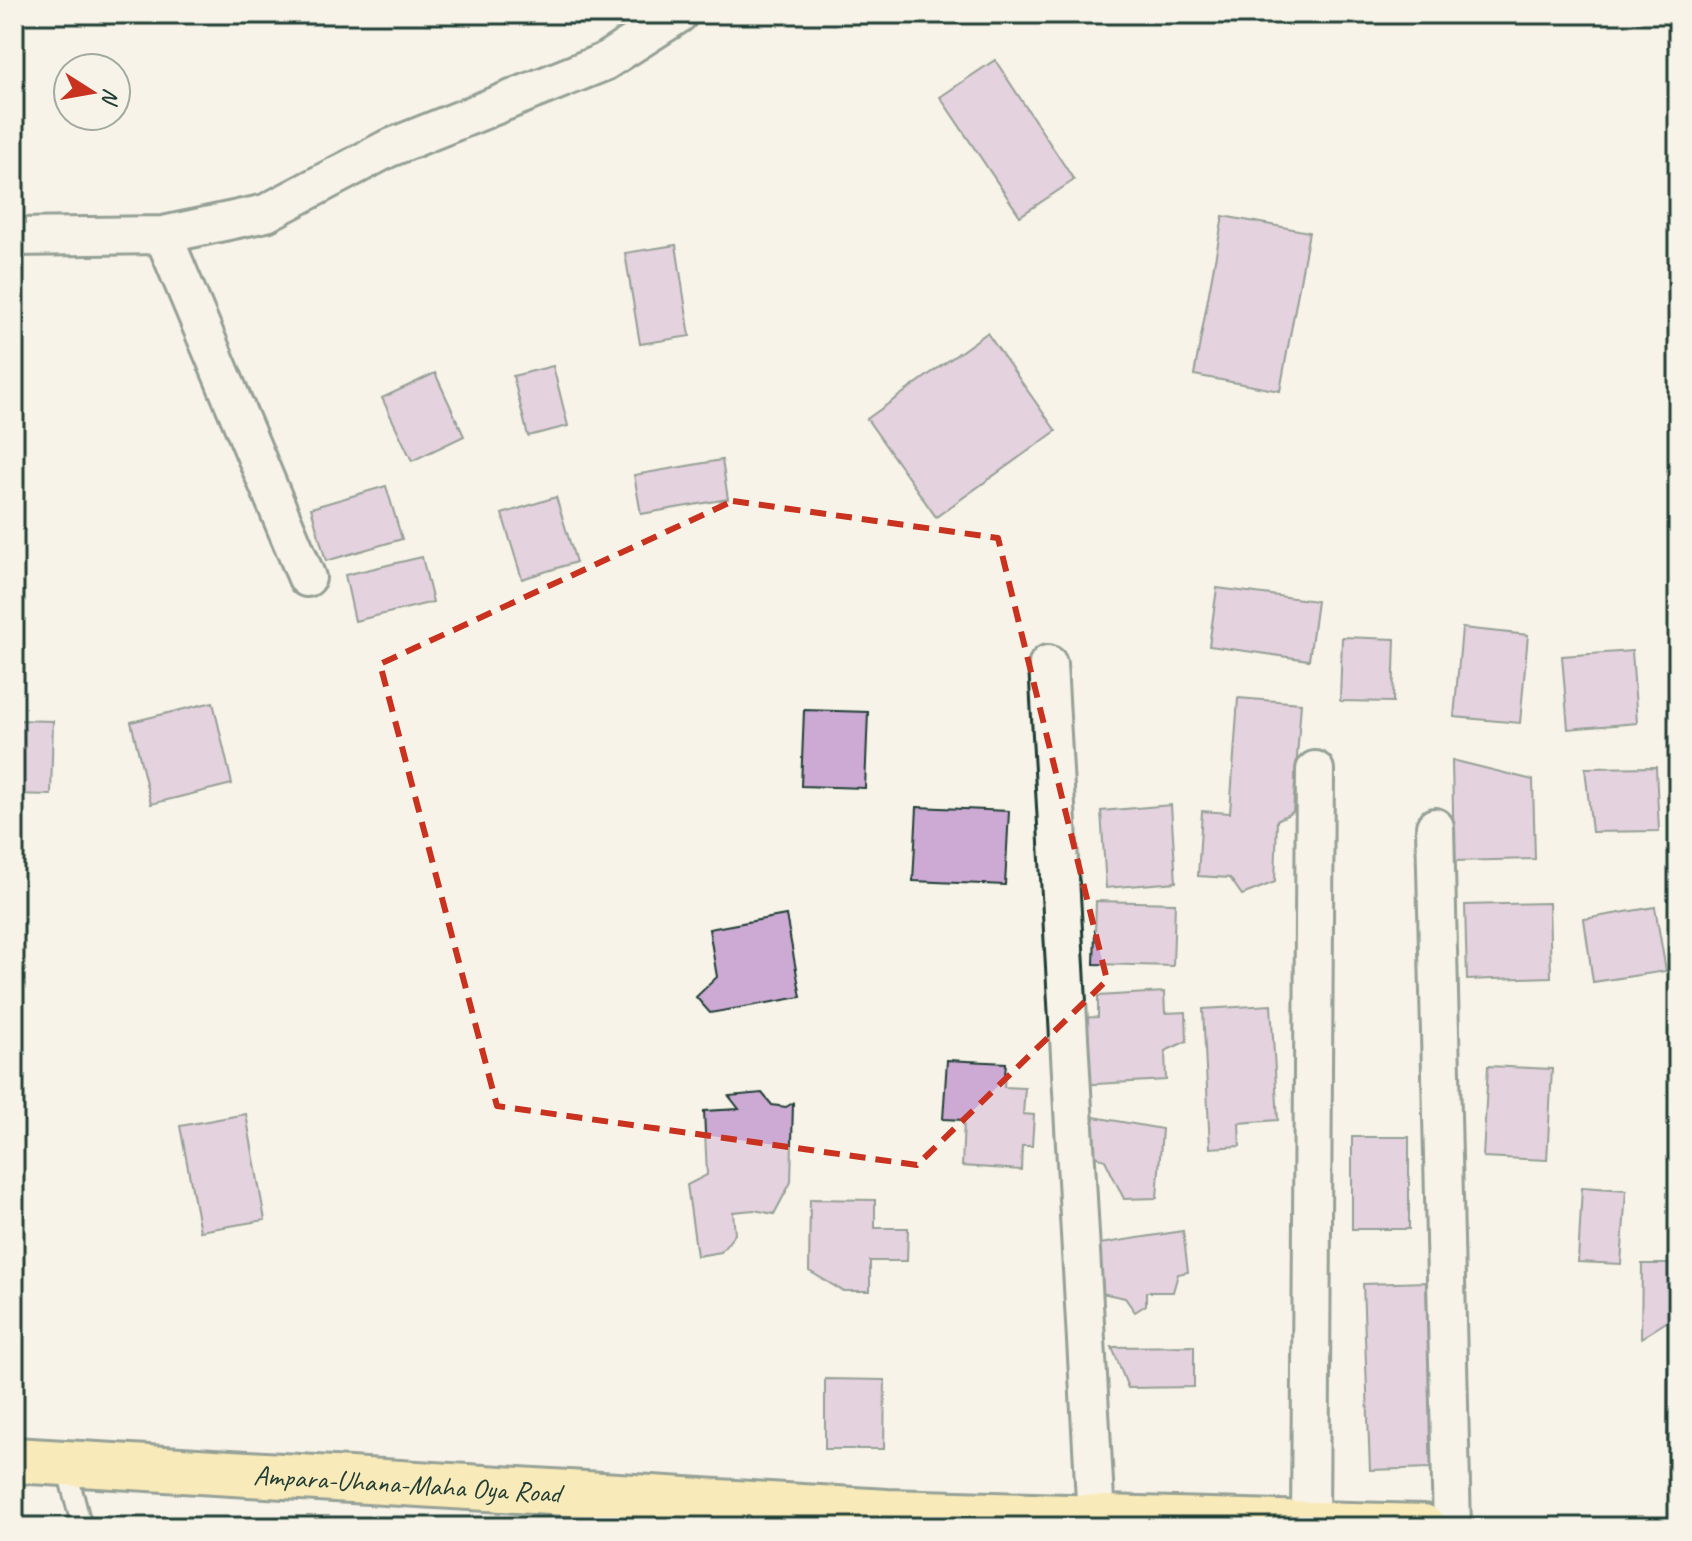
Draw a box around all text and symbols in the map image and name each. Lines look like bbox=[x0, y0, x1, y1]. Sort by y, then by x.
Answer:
north arrow bbox=[52, 52, 132, 132]
text: N bbox=[95, 86, 126, 108]
street label: Ampara-Uhana-Maha Oya Road bbox=[253, 1457, 566, 1510]

